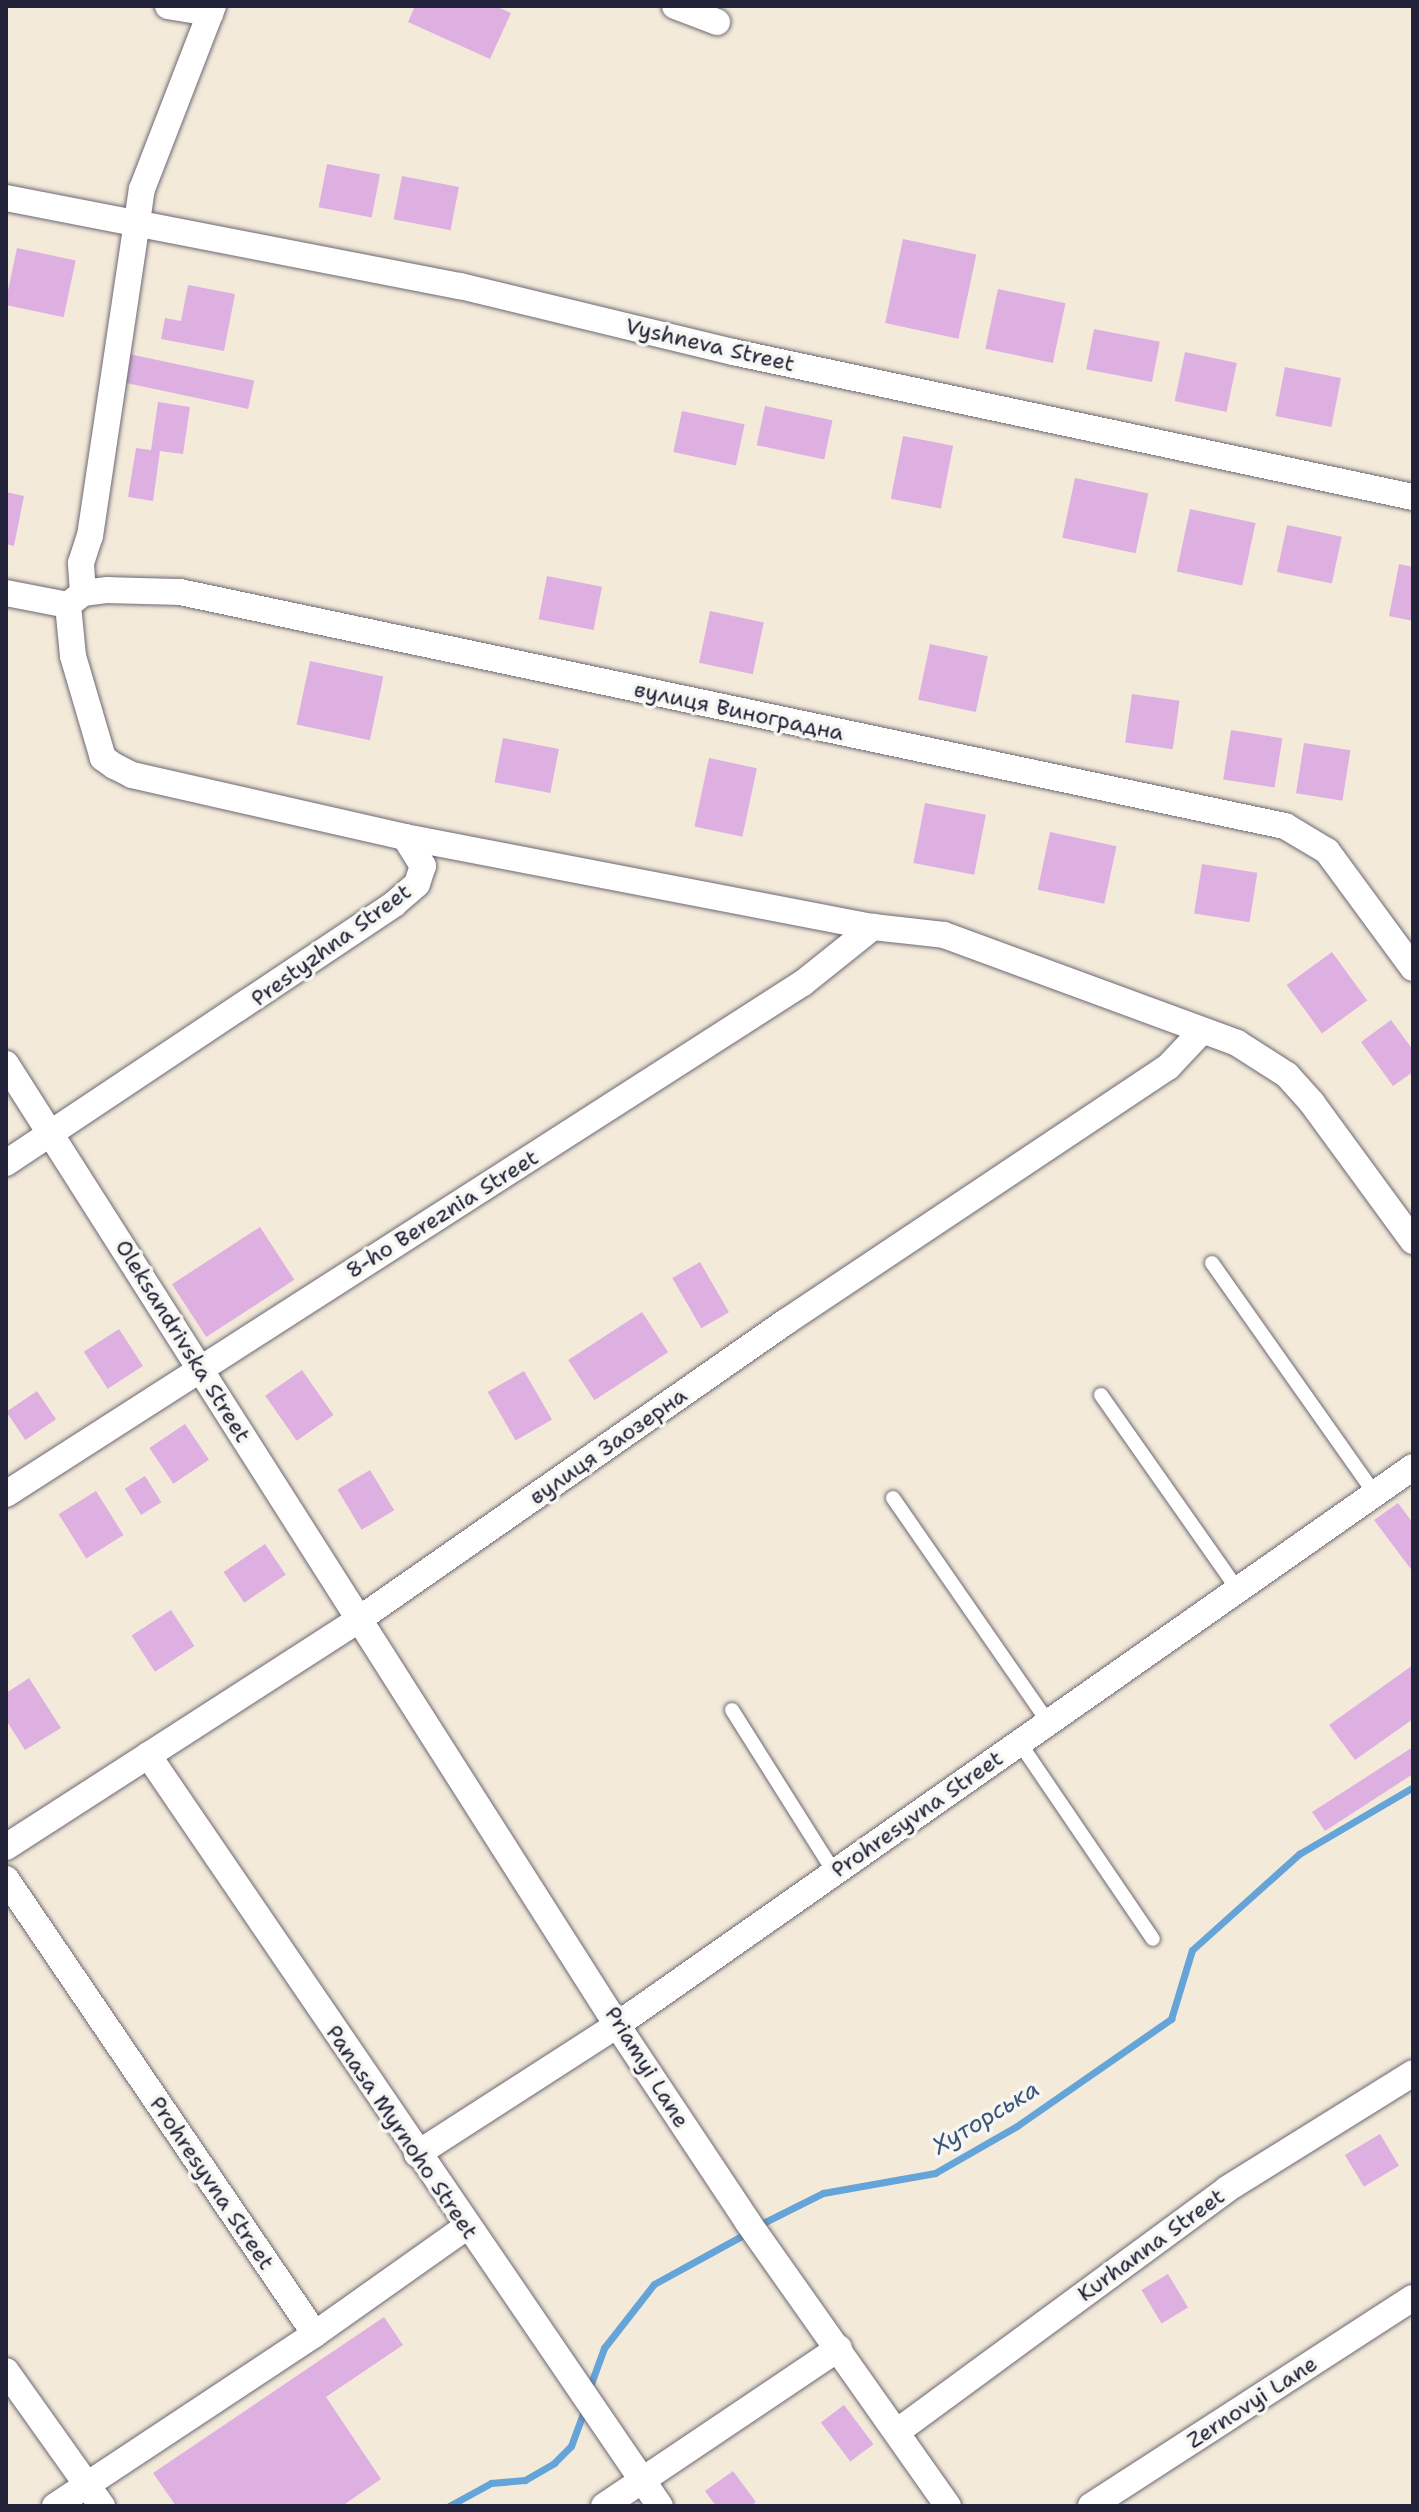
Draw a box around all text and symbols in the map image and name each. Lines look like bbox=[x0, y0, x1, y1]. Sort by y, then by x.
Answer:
street label: Vyshneva Street bbox=[623, 313, 797, 377]
street label: вулиця Виноградна bbox=[632, 676, 846, 746]
street label: Prestyzhna Street bbox=[246, 878, 416, 1012]
street label: 8-ho Bereznia Street bbox=[341, 1144, 543, 1284]
street label: Oleksandrivska Street bbox=[110, 1235, 256, 1447]
street label: вулиця Заозерна bbox=[524, 1382, 692, 1510]
street label: Prohresyvna Street bbox=[826, 1745, 1008, 1883]
street label: Priamyi Lane bbox=[599, 2002, 695, 2132]
street label: Panasa Myrnoho Street bbox=[321, 2020, 483, 2244]
water label: Хуторська bbox=[927, 2075, 1045, 2161]
street label: Prohresyvna Street bbox=[144, 2091, 280, 2275]
street label: Kurhanna Street bbox=[1072, 2183, 1230, 2307]
street label: Zernovyi Lane bbox=[1182, 2350, 1322, 2454]

